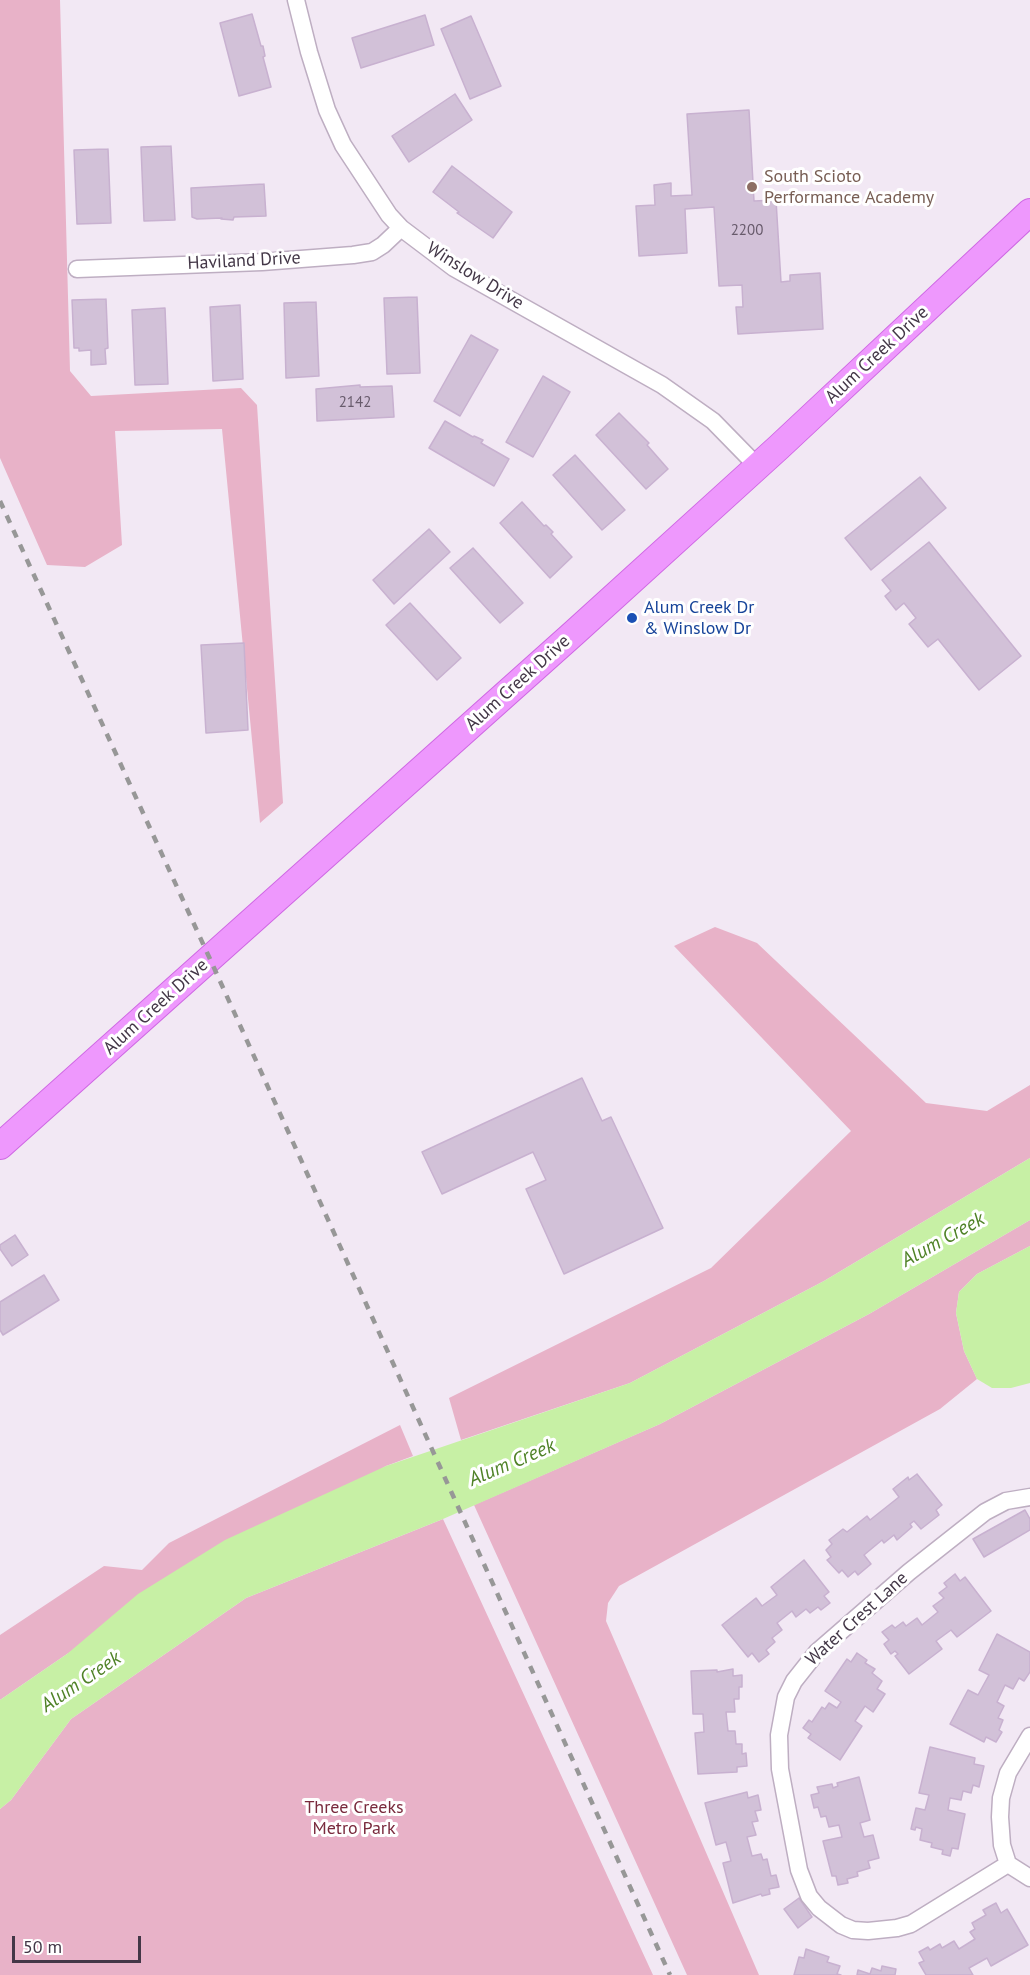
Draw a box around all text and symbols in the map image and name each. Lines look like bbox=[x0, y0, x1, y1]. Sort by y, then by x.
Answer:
place label: South Scioto Performance Academy bbox=[764, 166, 934, 208]
marker: South Scioto Performance Academy bbox=[745, 180, 759, 194]
house number: 2200 bbox=[731, 222, 763, 240]
street label: Winslow Drive bbox=[423, 238, 527, 314]
street label: Haviland Drive bbox=[187, 247, 301, 275]
street label: Alum Creek Drive bbox=[821, 302, 933, 408]
house number: 2142 bbox=[339, 394, 371, 412]
place label: Alum Creek Dr & Winslow Dr bbox=[644, 597, 754, 640]
marker: Alum Creek Dr & Winslow Dr bbox=[625, 611, 639, 625]
street label: Alum Creek Drive bbox=[461, 631, 575, 735]
street label: Alum Creek Drive bbox=[99, 955, 213, 1059]
water label: Alum Creek bbox=[897, 1207, 989, 1273]
water label: Alum Creek bbox=[465, 1434, 559, 1492]
street label: Water Crest Lane bbox=[802, 1568, 912, 1670]
water label: Alum Creek bbox=[36, 1646, 126, 1718]
park label: Three Creeks Metro Park bbox=[304, 1797, 404, 1840]
scale bar bbox=[15, 1924, 144, 1962]
text: 50 m bbox=[23, 1935, 62, 1958]

